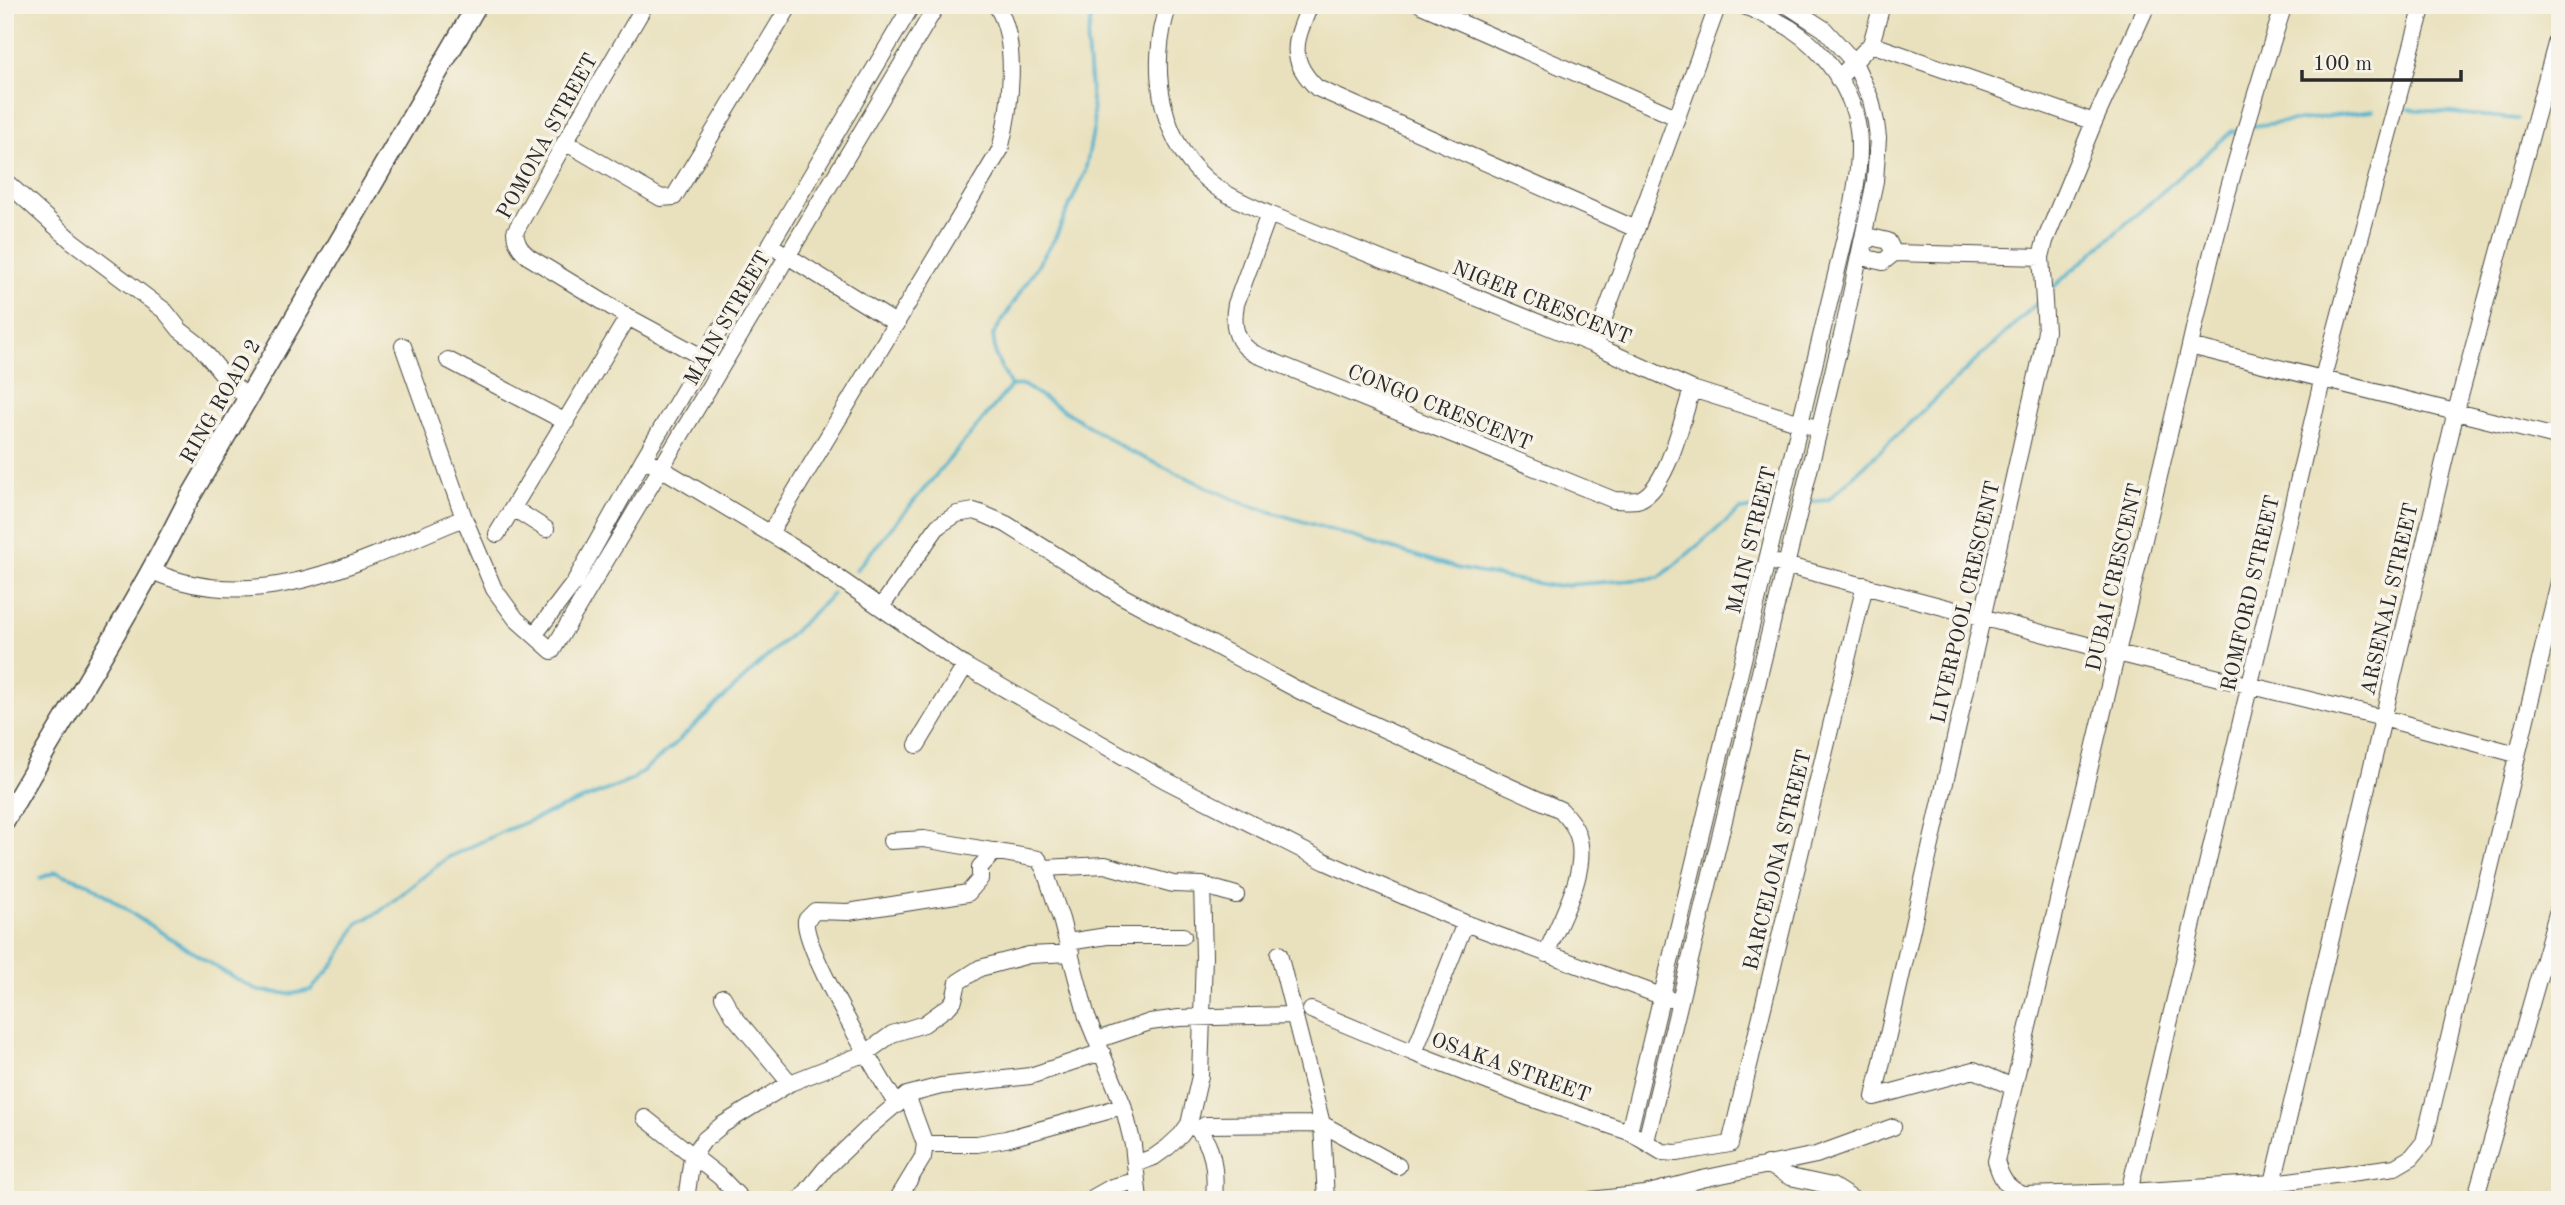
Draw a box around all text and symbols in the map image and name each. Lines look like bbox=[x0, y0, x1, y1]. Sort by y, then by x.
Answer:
scale bar bbox=[2302, 38, 2462, 82]
street label: POMONA STREET bbox=[494, 50, 603, 223]
text: 100 m bbox=[2313, 54, 2372, 75]
street label: MAIN STREET bbox=[681, 248, 775, 389]
street label: NIGER CRESCENT bbox=[1449, 258, 1634, 349]
street label: RING ROAD 2 bbox=[177, 336, 265, 467]
street label: CONGO CRESCENT bbox=[1344, 362, 1535, 455]
street label: MAIN STREET bbox=[1724, 465, 1781, 616]
street label: LIVERPOOL CRESCENT bbox=[1928, 479, 2005, 726]
street label: DUBAI CRESCENT bbox=[2084, 481, 2147, 673]
street label: ROMFORD STREET bbox=[2219, 493, 2284, 693]
street label: ARSENAL STREET bbox=[2358, 501, 2423, 698]
street label: BARCELONA STREET bbox=[1741, 748, 1816, 973]
street label: OSAKA STREET bbox=[1428, 1030, 1593, 1107]

